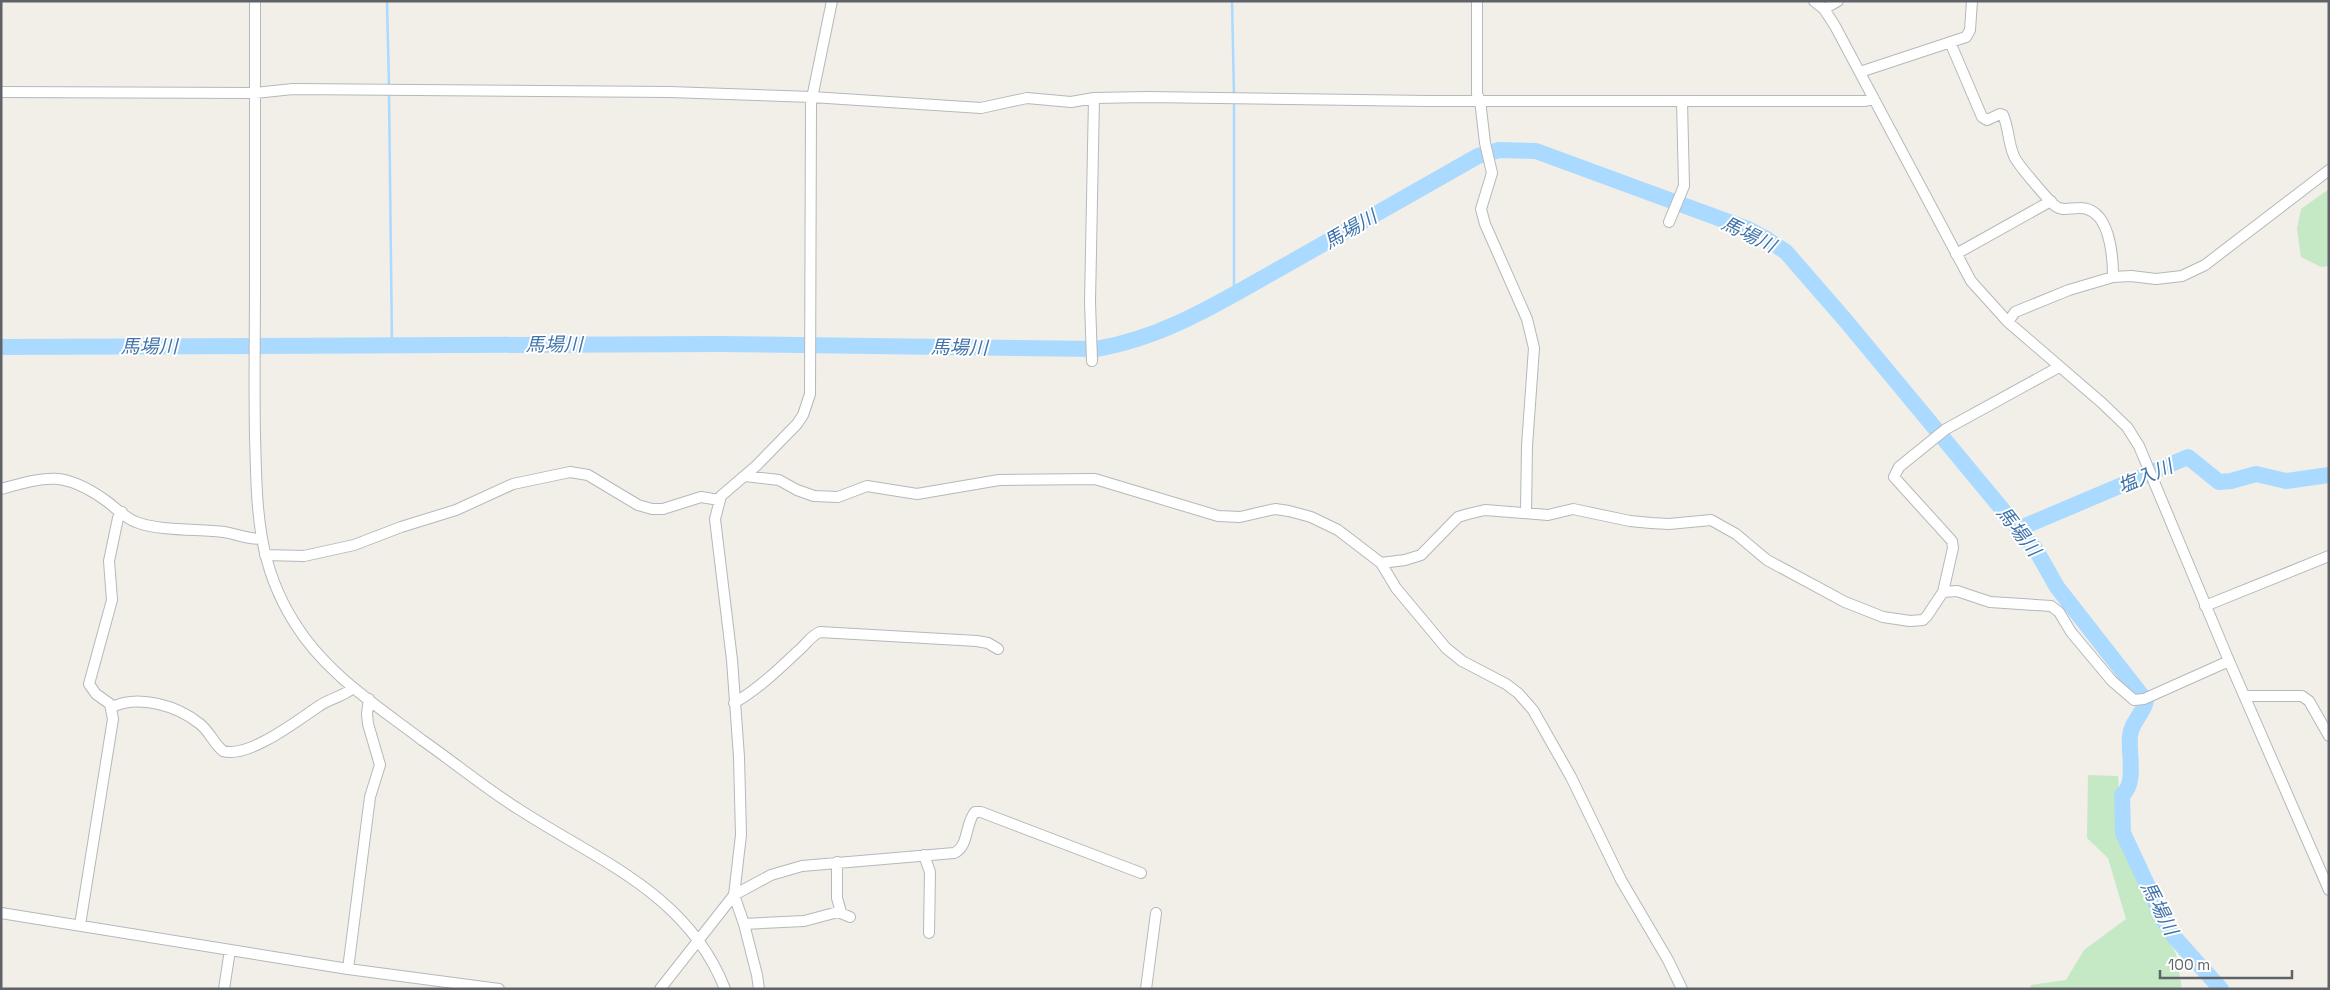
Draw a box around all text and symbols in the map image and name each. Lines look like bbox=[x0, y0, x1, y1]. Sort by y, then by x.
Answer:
water label: 馬場川 bbox=[1319, 203, 1383, 255]
water label: 馬場川 bbox=[1718, 211, 1782, 259]
water label: 馬場川 bbox=[525, 332, 584, 357]
water label: 馬場川 bbox=[120, 334, 179, 359]
water label: 馬場川 bbox=[930, 335, 990, 361]
water label: 塩入川 bbox=[2114, 453, 2178, 499]
water label: 馬場川 bbox=[1991, 501, 2047, 563]
water label: 馬場川 bbox=[2135, 877, 2185, 941]
scale bar bbox=[2160, 948, 2292, 980]
text: 100 m bbox=[2168, 955, 2210, 974]

